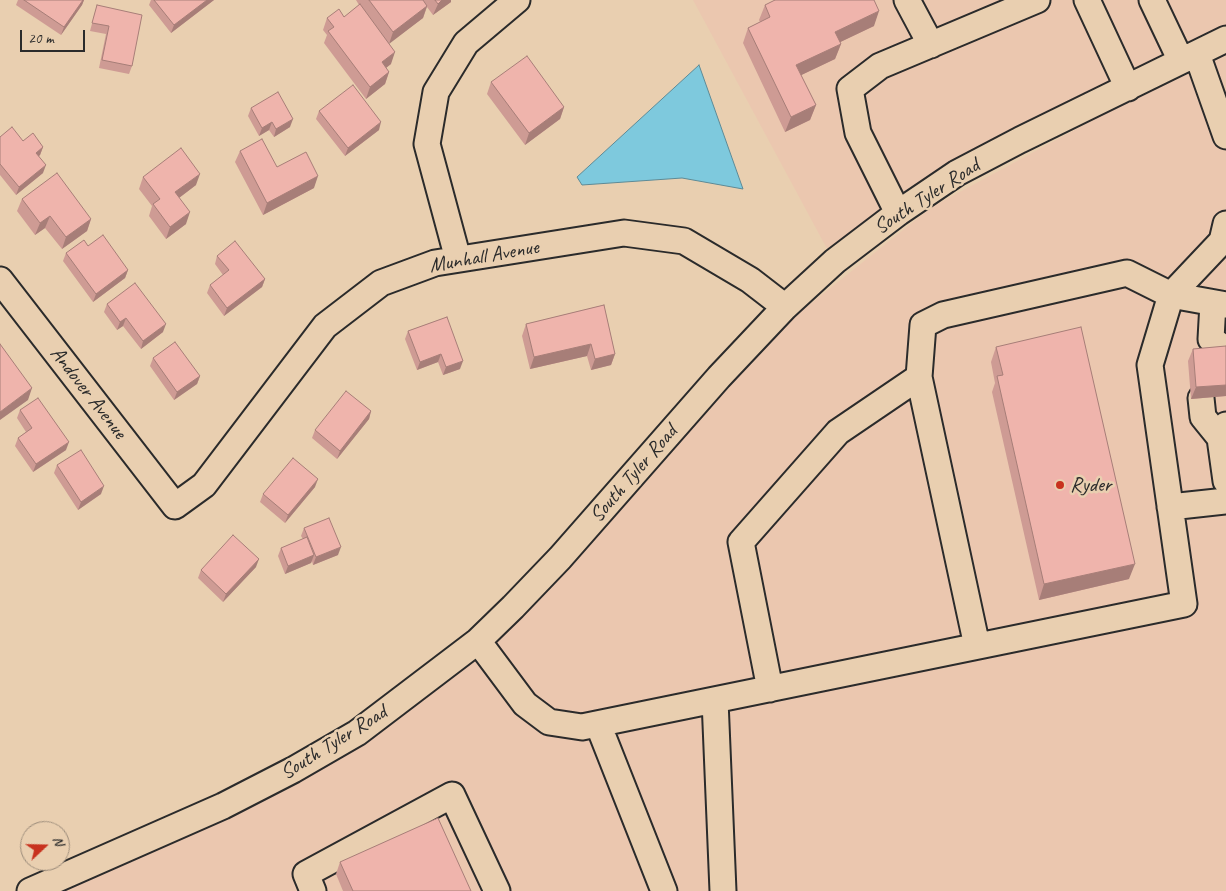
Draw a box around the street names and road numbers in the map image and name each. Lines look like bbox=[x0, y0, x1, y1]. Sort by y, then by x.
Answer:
street label: South Tyler Road bbox=[870, 154, 984, 240]
street label: Munhall Avenue bbox=[427, 235, 541, 279]
street label: Andover Avenue bbox=[44, 342, 132, 444]
street label: South Tyler Road bbox=[585, 420, 683, 528]
street label: South Tyler Road bbox=[276, 700, 392, 786]

